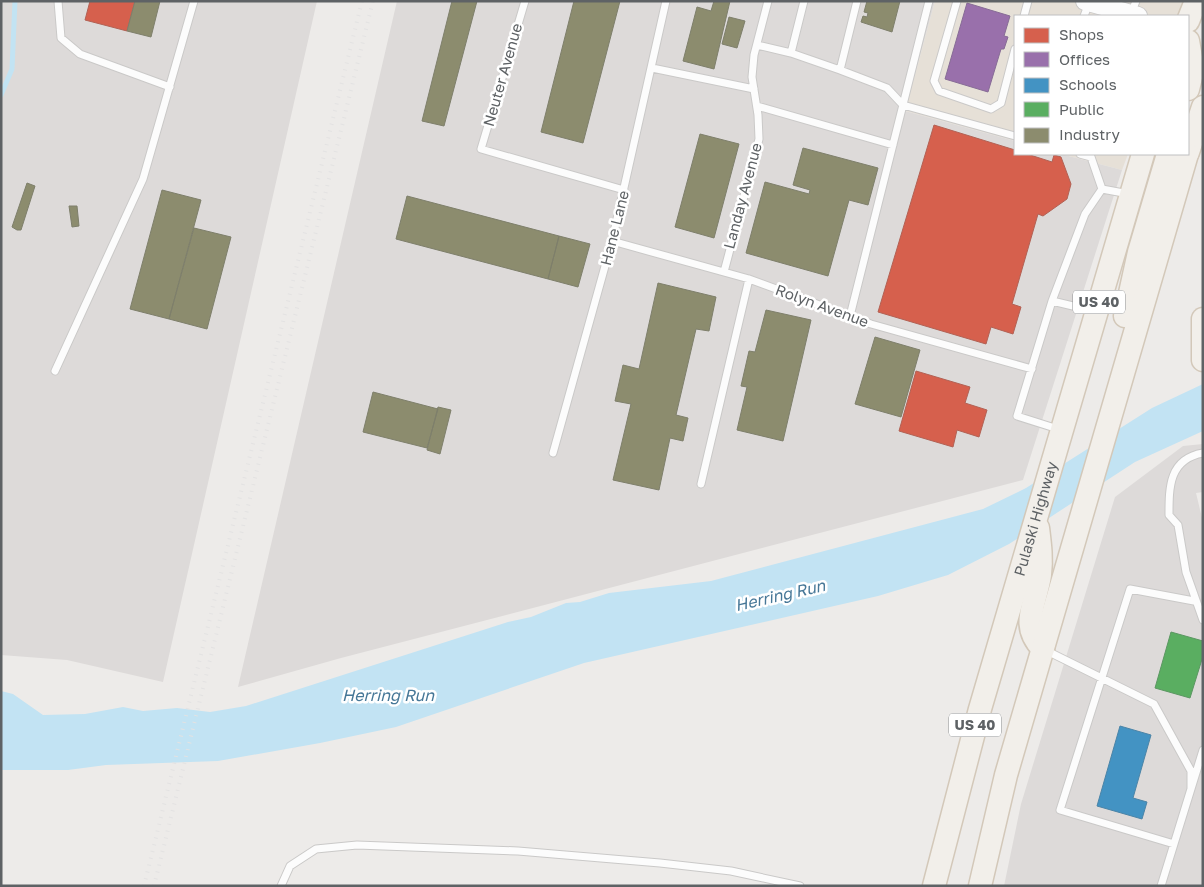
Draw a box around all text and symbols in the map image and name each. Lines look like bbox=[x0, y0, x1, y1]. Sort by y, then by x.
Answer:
legend bbox=[1014, 15, 1189, 155]
street label: Neuter Avenue bbox=[479, 21, 525, 128]
text: Shops bbox=[1059, 25, 1104, 43]
text: Offices bbox=[1059, 50, 1110, 68]
text: Schools bbox=[1059, 75, 1117, 93]
text: Public bbox=[1059, 100, 1104, 118]
text: Industry bbox=[1059, 125, 1120, 143]
street label: Landay Avenue bbox=[719, 141, 765, 251]
street label: Hane Lane bbox=[596, 188, 632, 267]
street label: Rolyn Avenue bbox=[773, 280, 872, 330]
road number: US 40 bbox=[1073, 290, 1125, 314]
street label: Pulaski Highway bbox=[1010, 459, 1060, 578]
water label: Herring Run bbox=[733, 575, 828, 615]
water label: Herring Run bbox=[342, 685, 435, 705]
road number: US 40 bbox=[949, 714, 1001, 736]

